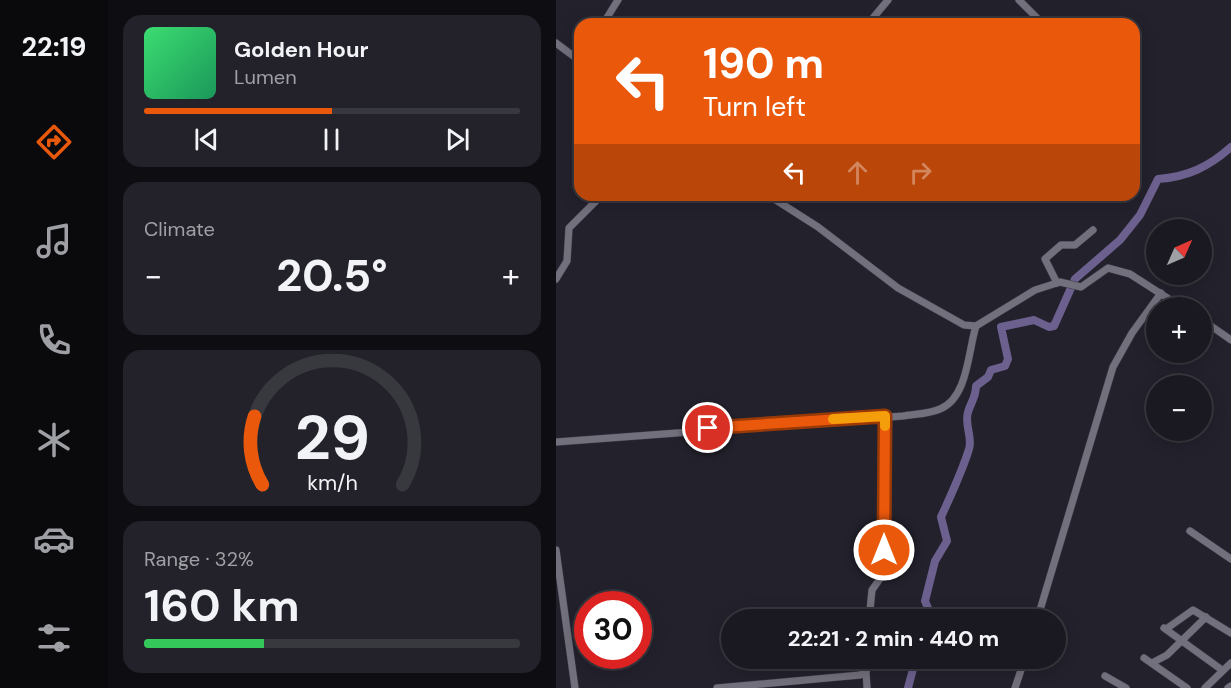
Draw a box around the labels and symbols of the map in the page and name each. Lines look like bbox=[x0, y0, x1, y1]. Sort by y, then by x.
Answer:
north arrow bbox=[1146, 219, 1212, 285]
pin bbox=[682, 402, 733, 453]
position arrow bbox=[852, 518, 916, 582]
speed limit sign: 30 bbox=[574, 591, 652, 669]

